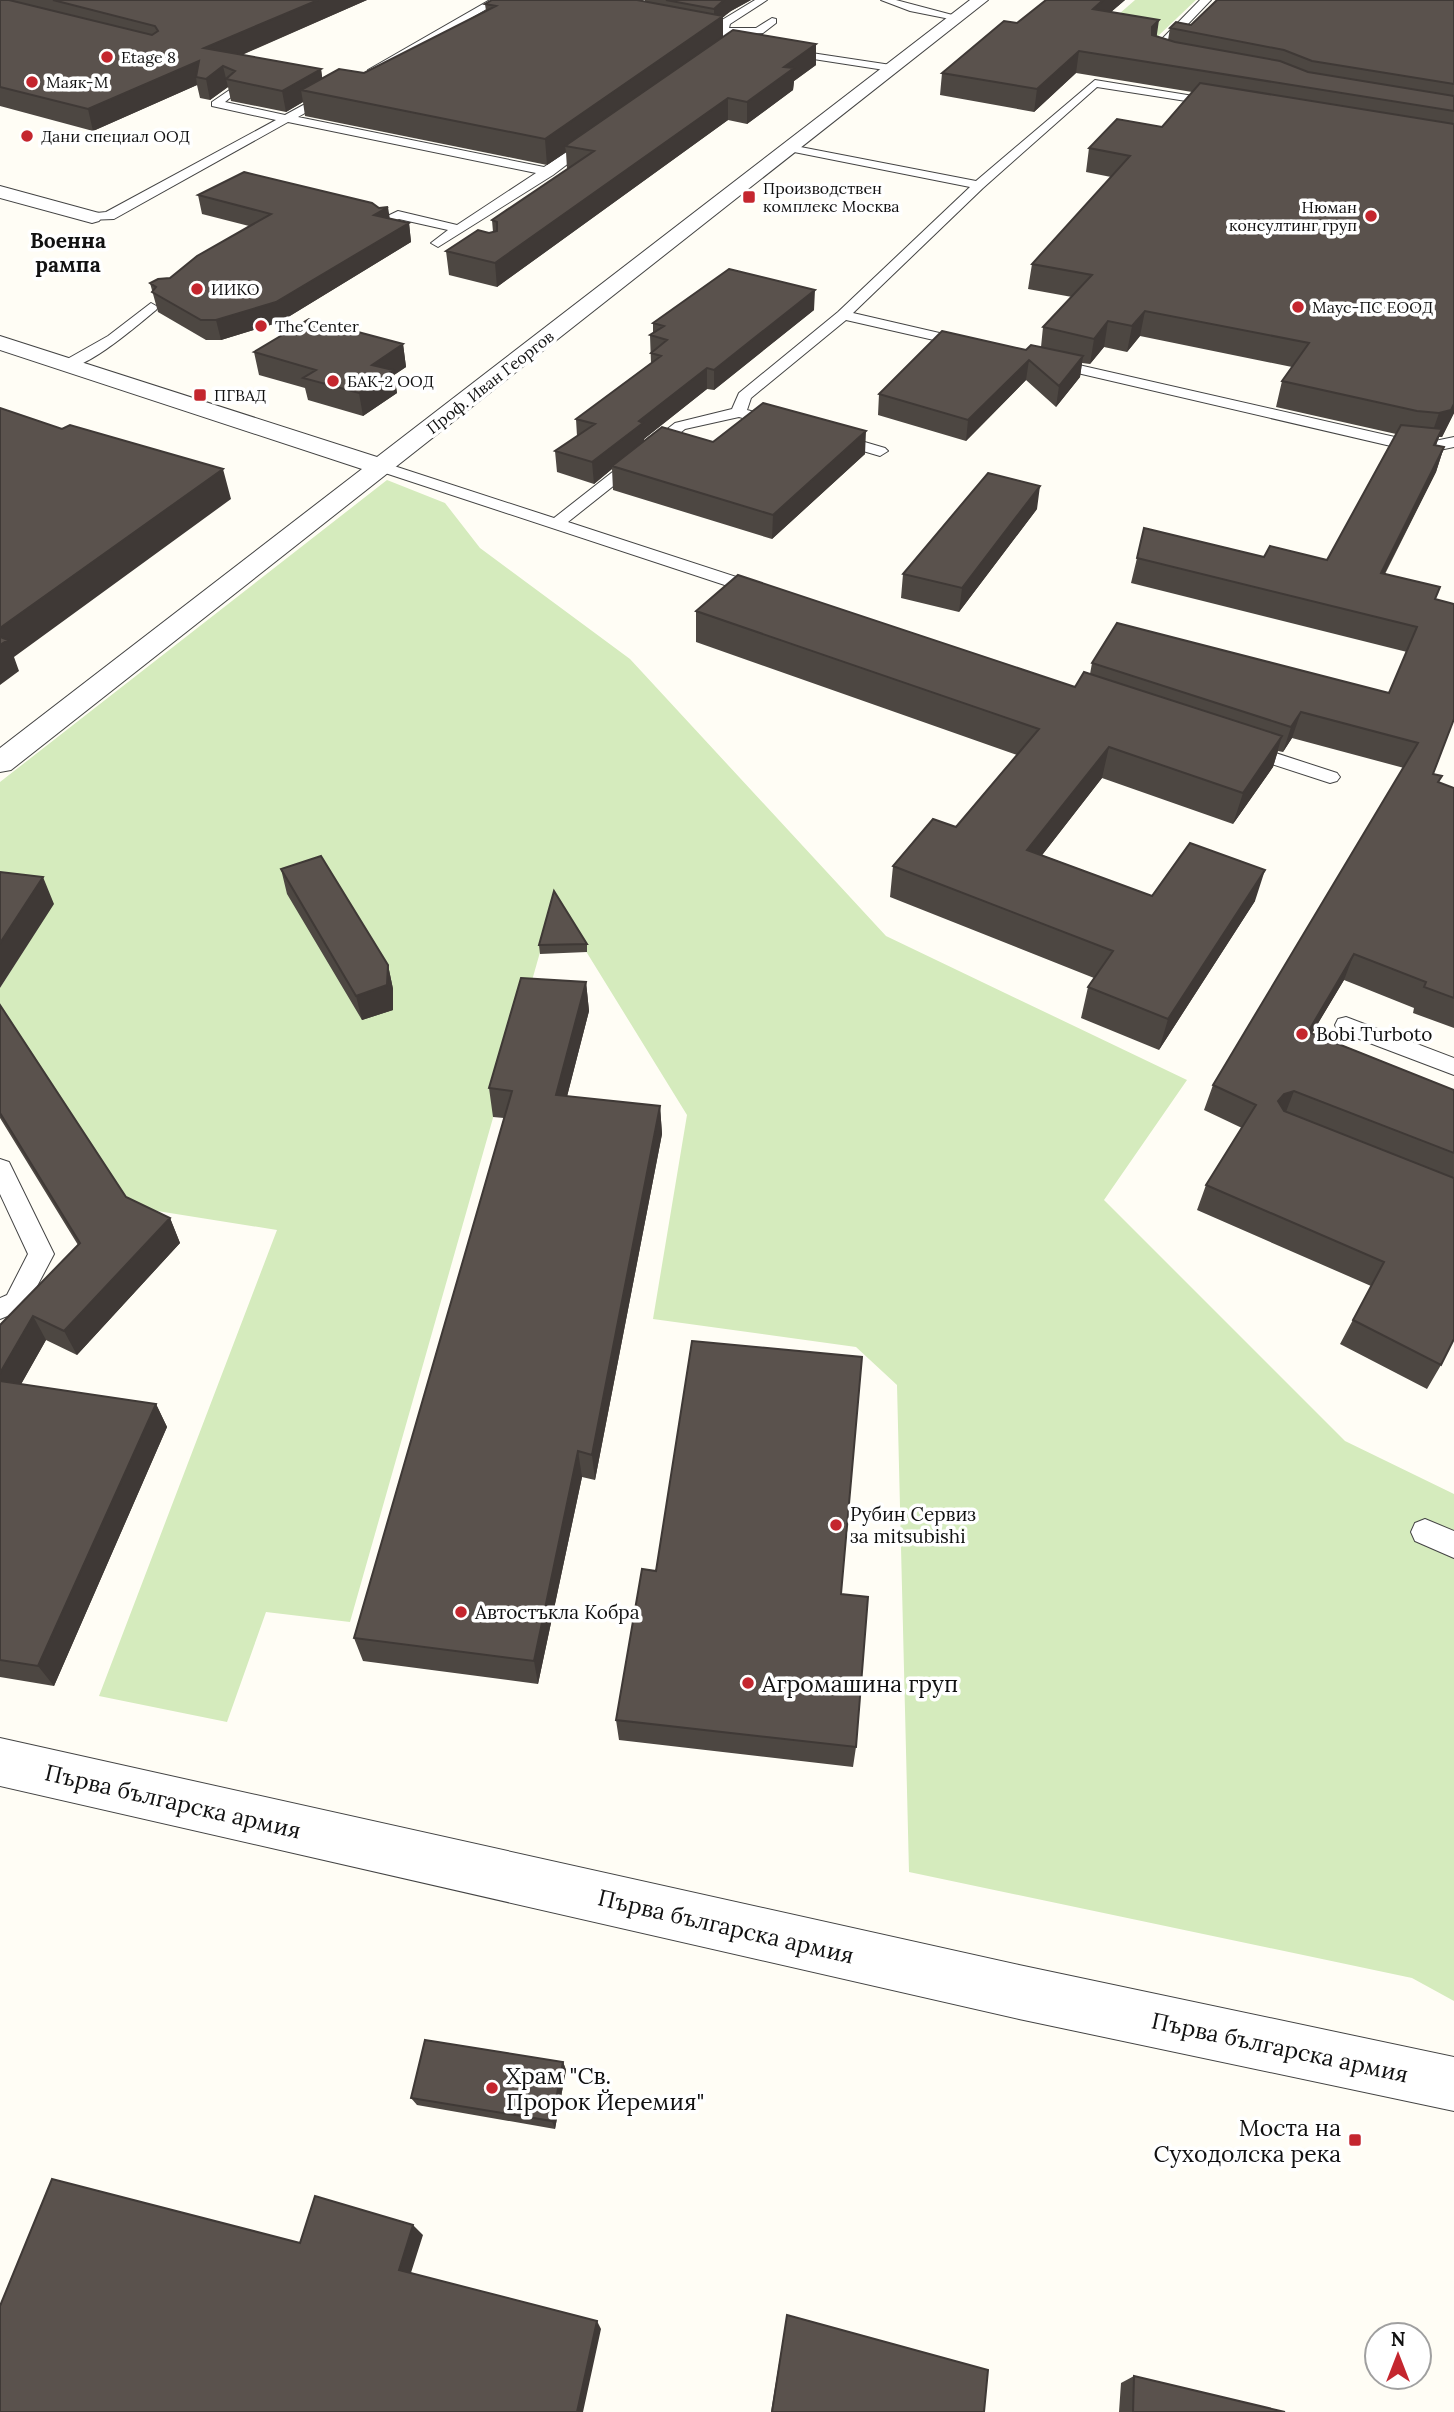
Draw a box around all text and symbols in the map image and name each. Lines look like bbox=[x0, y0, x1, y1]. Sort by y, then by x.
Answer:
place label: Etage 8 bbox=[121, 47, 176, 67]
marker: Etage 8 bbox=[99, 49, 115, 65]
place label: Маяк-М bbox=[46, 72, 109, 92]
marker: Маяк-М bbox=[24, 74, 40, 90]
place label: Дани специал ООД bbox=[41, 126, 190, 146]
marker: Дани специал ООД bbox=[19, 128, 35, 144]
place label: Производствен комплекс Москва bbox=[763, 178, 900, 216]
marker: Производствен комплекс Москва bbox=[741, 189, 757, 205]
place label: Нюман консултинг груп bbox=[1229, 197, 1357, 235]
marker: Нюман консултинг груп bbox=[1363, 208, 1379, 224]
district label: Военна рампа bbox=[30, 227, 106, 278]
place label: ИИКО bbox=[211, 279, 260, 299]
marker: ИИКО bbox=[189, 281, 205, 297]
place label: Маус-ПС ЕООД bbox=[1312, 297, 1433, 317]
marker: Маус-ПС ЕООД bbox=[1290, 299, 1306, 315]
place label: The Center bbox=[275, 316, 359, 336]
marker: The Center bbox=[253, 318, 269, 334]
street label: Проф. Иван Георгов bbox=[422, 326, 558, 438]
place label: БАК-2 ООД bbox=[347, 371, 434, 391]
marker: БАК-2 ООД bbox=[325, 373, 341, 389]
place label: ПГВАД bbox=[214, 385, 266, 405]
marker: ПГВАД bbox=[192, 387, 208, 403]
place label: Bobi Turboto bbox=[1316, 1022, 1432, 1046]
marker: Bobi Turboto bbox=[1294, 1026, 1310, 1042]
place label: Рубин Сервиз за mitsubishi bbox=[850, 1502, 976, 1548]
marker: Рубин Сервиз за mitsubishi bbox=[828, 1517, 844, 1533]
place label: Автостъкла Кобра bbox=[474, 1600, 640, 1624]
marker: Автостъкла Кобра bbox=[453, 1604, 469, 1620]
place label: Агромашина груп bbox=[761, 1669, 958, 1698]
marker: Агромашина груп bbox=[740, 1675, 756, 1691]
street label: Първа българска армия bbox=[42, 1757, 304, 1845]
street label: Първа българска армия bbox=[595, 1882, 857, 1970]
street label: Първа българска армия bbox=[1149, 2006, 1411, 2088]
place label: Храм "Св. Пророк Йеремия" bbox=[506, 2061, 704, 2116]
marker: Храм "Св. Пророк Йеремия" bbox=[484, 2080, 500, 2096]
place label: Моста на Суходолска река bbox=[1154, 2113, 1341, 2168]
marker: Моста на Суходолска река bbox=[1347, 2132, 1363, 2148]
north arrow bbox=[1363, 2321, 1433, 2391]
text: N bbox=[1391, 2327, 1406, 2351]

